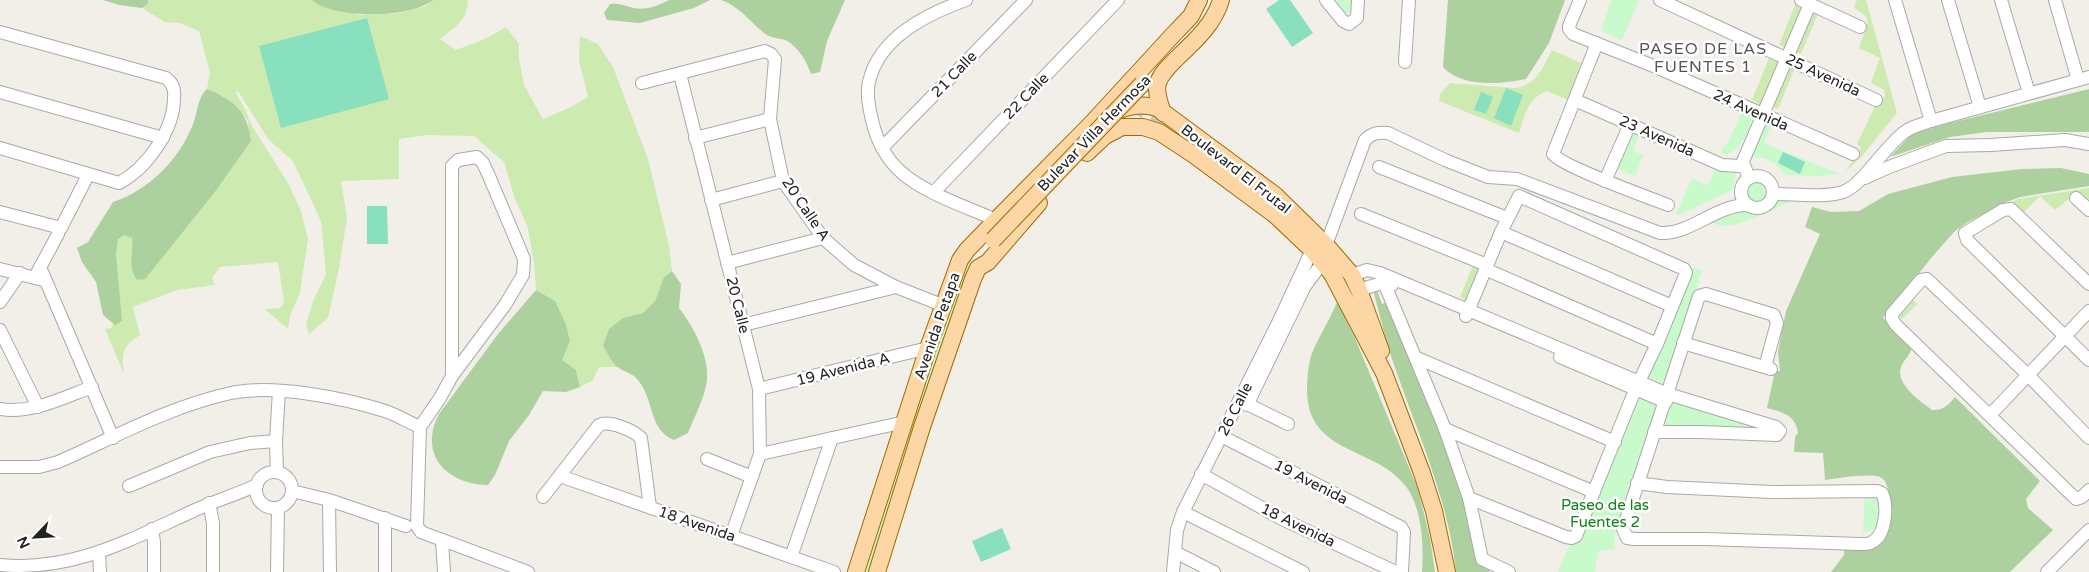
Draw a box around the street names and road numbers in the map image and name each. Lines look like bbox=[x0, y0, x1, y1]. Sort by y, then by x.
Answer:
street label: 21 Calle bbox=[928, 47, 980, 101]
street label: 25 Avenida bbox=[1783, 50, 1863, 100]
street label: 22 Calle bbox=[1000, 69, 1052, 123]
street label: Bulevar Villa Hermosa bbox=[1034, 71, 1154, 195]
street label: 24 Avenida bbox=[1711, 85, 1791, 135]
street label: 23 Avenida bbox=[1617, 111, 1697, 161]
street label: Boulevard El Frutal bbox=[1177, 120, 1295, 218]
street label: 20 Calle A bbox=[778, 174, 834, 244]
street label: Avenida Petapa bbox=[910, 270, 964, 382]
street label: 20 Calle bbox=[722, 275, 754, 335]
street label: 19 Avenida A bbox=[794, 349, 892, 389]
street label: 26 Calle bbox=[1214, 379, 1256, 439]
street label: 19 Avenida bbox=[1271, 456, 1351, 508]
street label: 18 Avenida bbox=[1258, 499, 1338, 551]
street label: 18 Avenida bbox=[656, 502, 738, 546]

